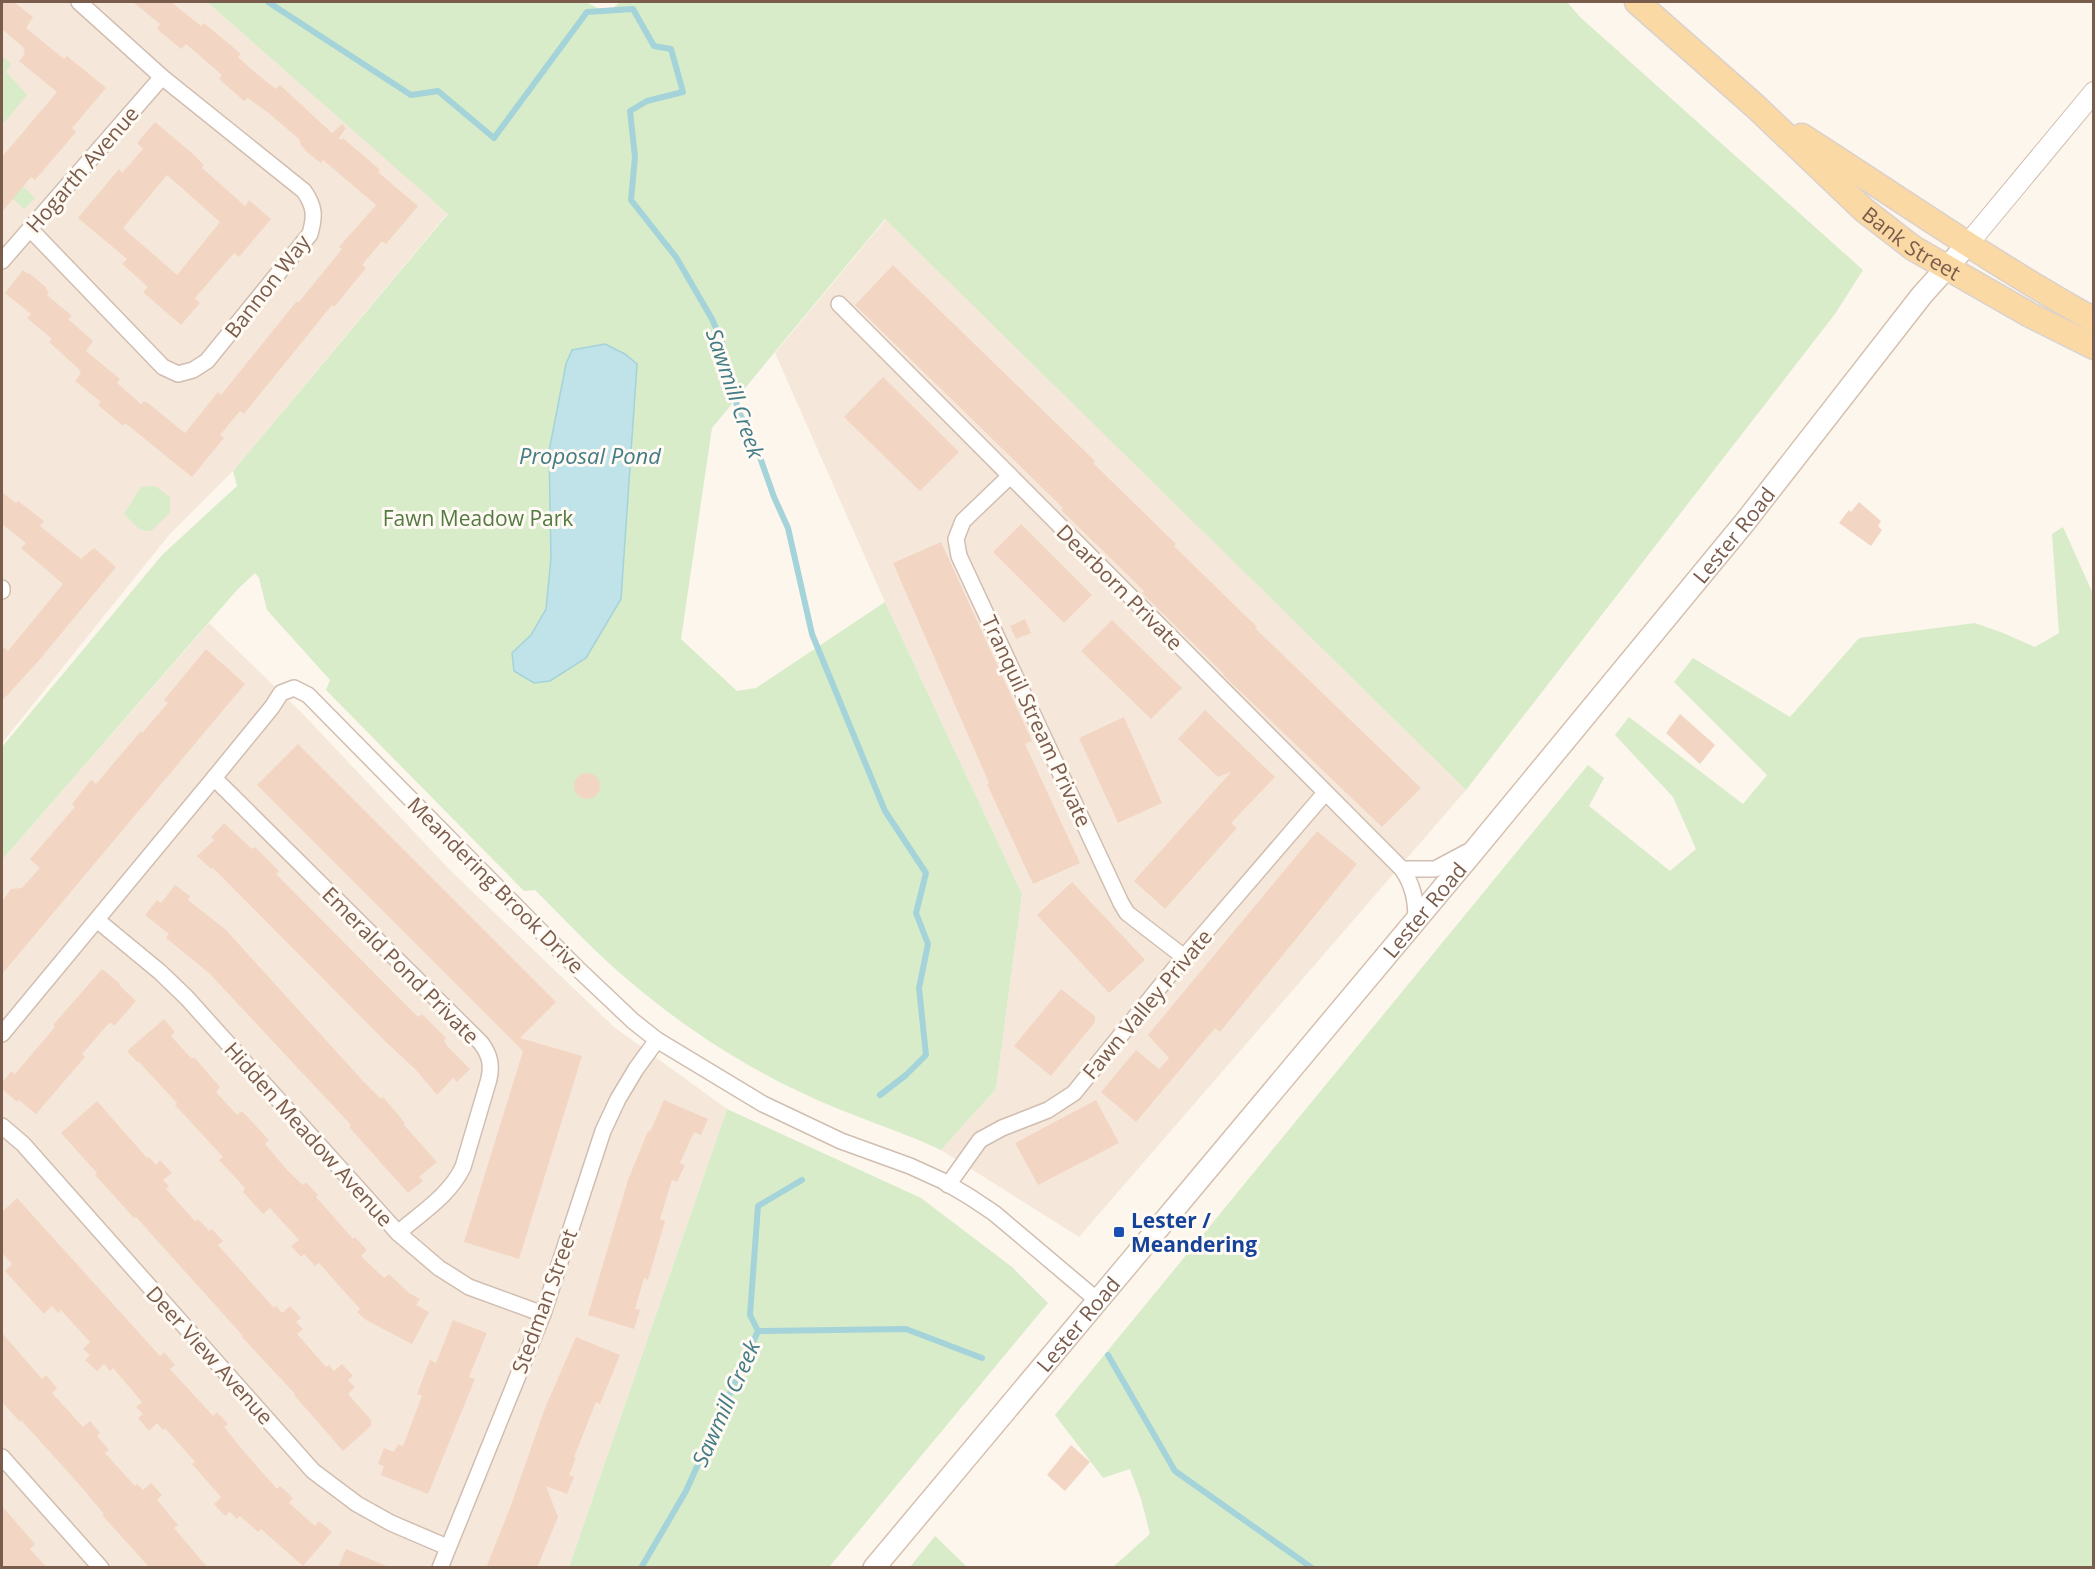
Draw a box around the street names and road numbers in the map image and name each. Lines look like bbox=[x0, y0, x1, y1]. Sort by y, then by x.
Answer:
street label: Hogarth Avenue bbox=[19, 100, 145, 238]
street label: Bank Street bbox=[1857, 200, 1966, 286]
street label: Bannon Way bbox=[218, 228, 316, 343]
street label: Lester Road bbox=[1686, 481, 1781, 589]
street label: Dearborn Private bbox=[1051, 518, 1189, 656]
street label: Tranquil Stream Private bbox=[976, 611, 1098, 831]
street label: Meandering Brook Drive bbox=[402, 791, 590, 979]
street label: Lester Road bbox=[1376, 856, 1473, 963]
street label: Emerald Pond Private bbox=[316, 880, 486, 1050]
street label: Fawn Valley Private bbox=[1076, 923, 1218, 1085]
street label: Hidden Meadow Avenue bbox=[219, 1036, 399, 1232]
street label: Stedman Street bbox=[505, 1225, 583, 1377]
street label: Lester Road bbox=[1030, 1271, 1126, 1378]
street label: Deer View Avenue bbox=[140, 1280, 280, 1430]

